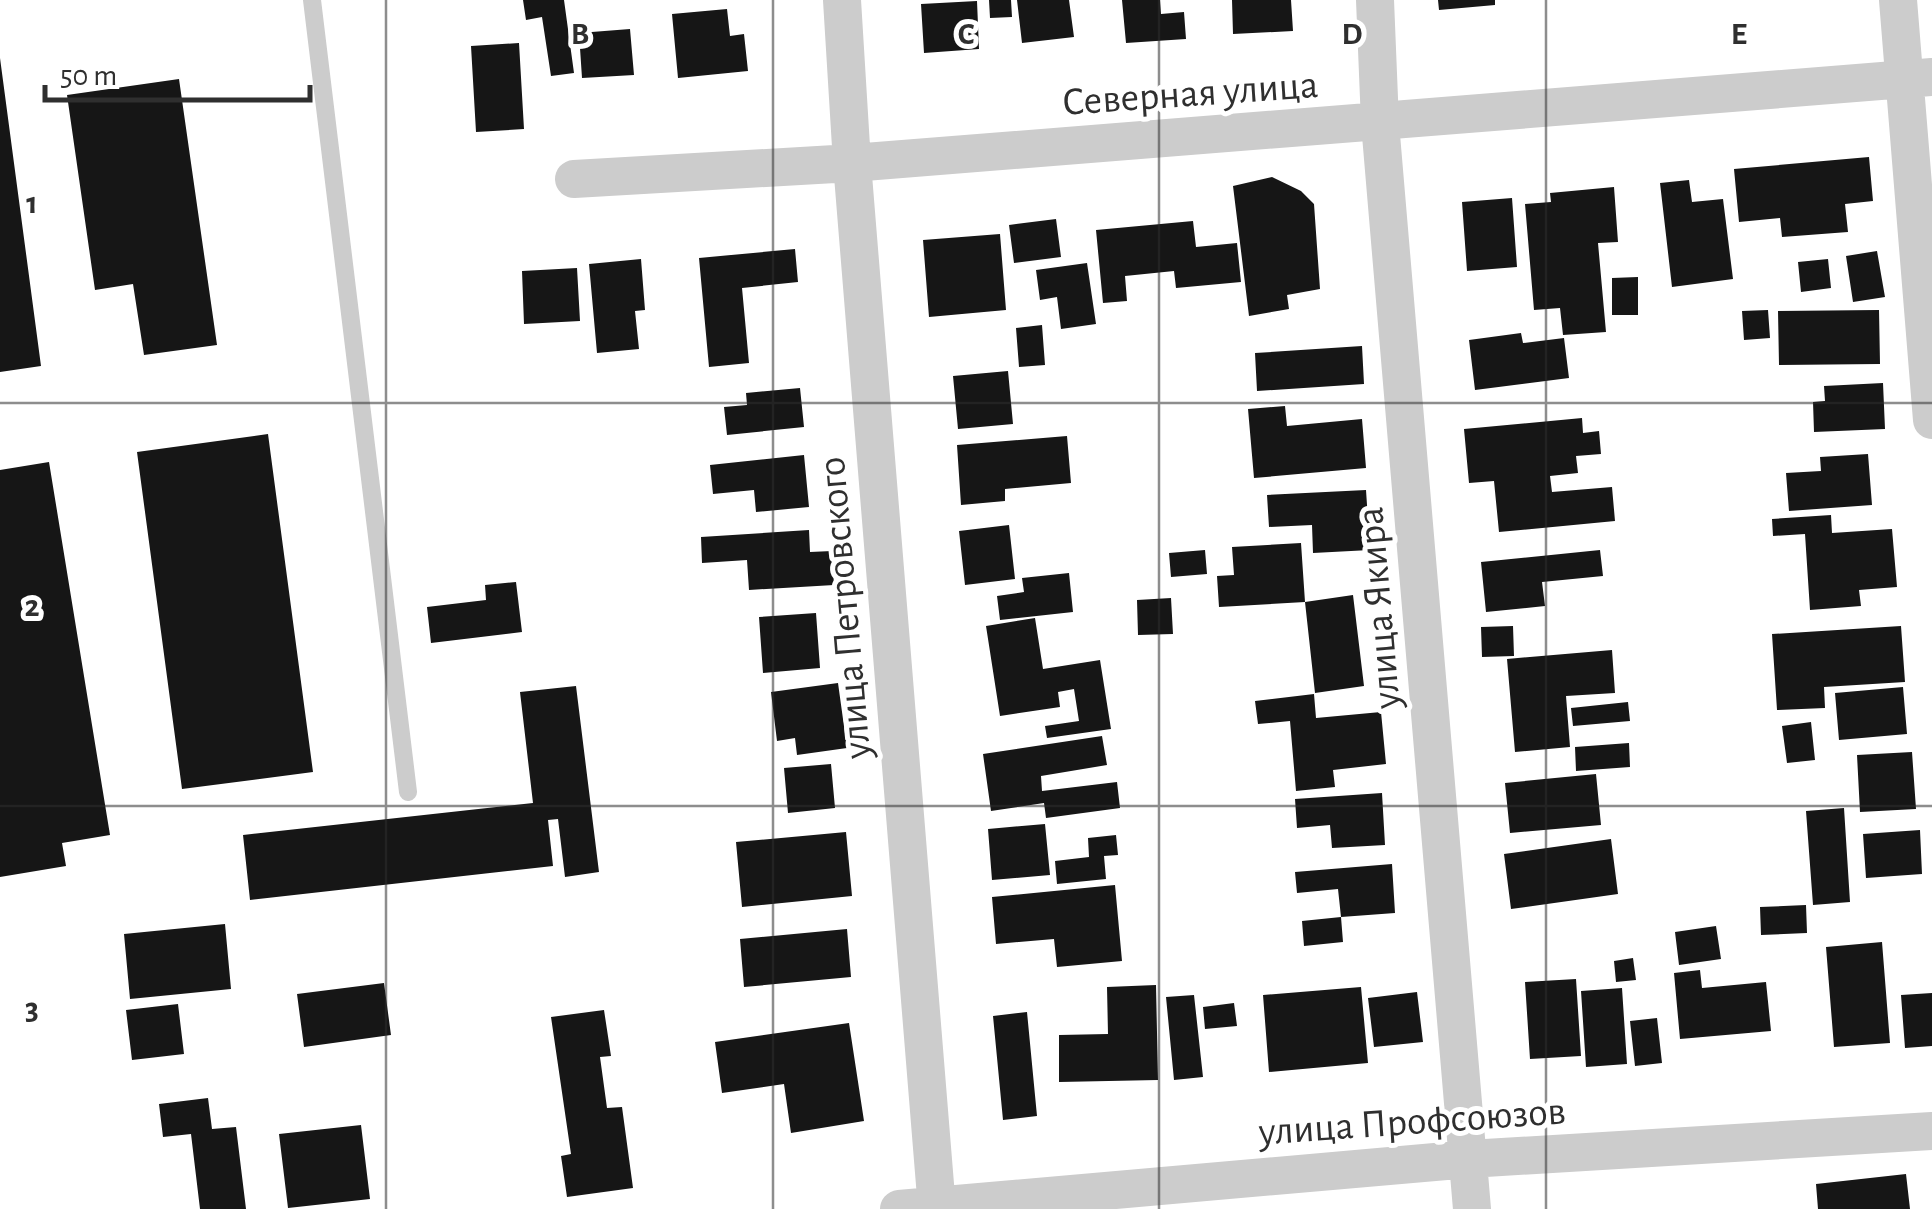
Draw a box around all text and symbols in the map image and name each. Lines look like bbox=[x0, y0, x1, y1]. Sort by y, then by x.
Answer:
text: B bbox=[571, 18, 589, 50]
text: C bbox=[958, 18, 975, 50]
text: D bbox=[1342, 18, 1363, 50]
text: E bbox=[1731, 18, 1747, 50]
scale bar bbox=[45, 40, 310, 102]
text: 50 m bbox=[60, 61, 117, 91]
street label: Северная улица bbox=[1061, 65, 1320, 123]
text: 1 bbox=[26, 187, 38, 219]
street label: улица Петровского bbox=[812, 455, 878, 761]
street label: улица Якира bbox=[1350, 505, 1408, 711]
text: 2 bbox=[24, 590, 40, 622]
text: 3 bbox=[25, 993, 39, 1025]
street label: улица Профсоюзов bbox=[1256, 1091, 1567, 1153]

